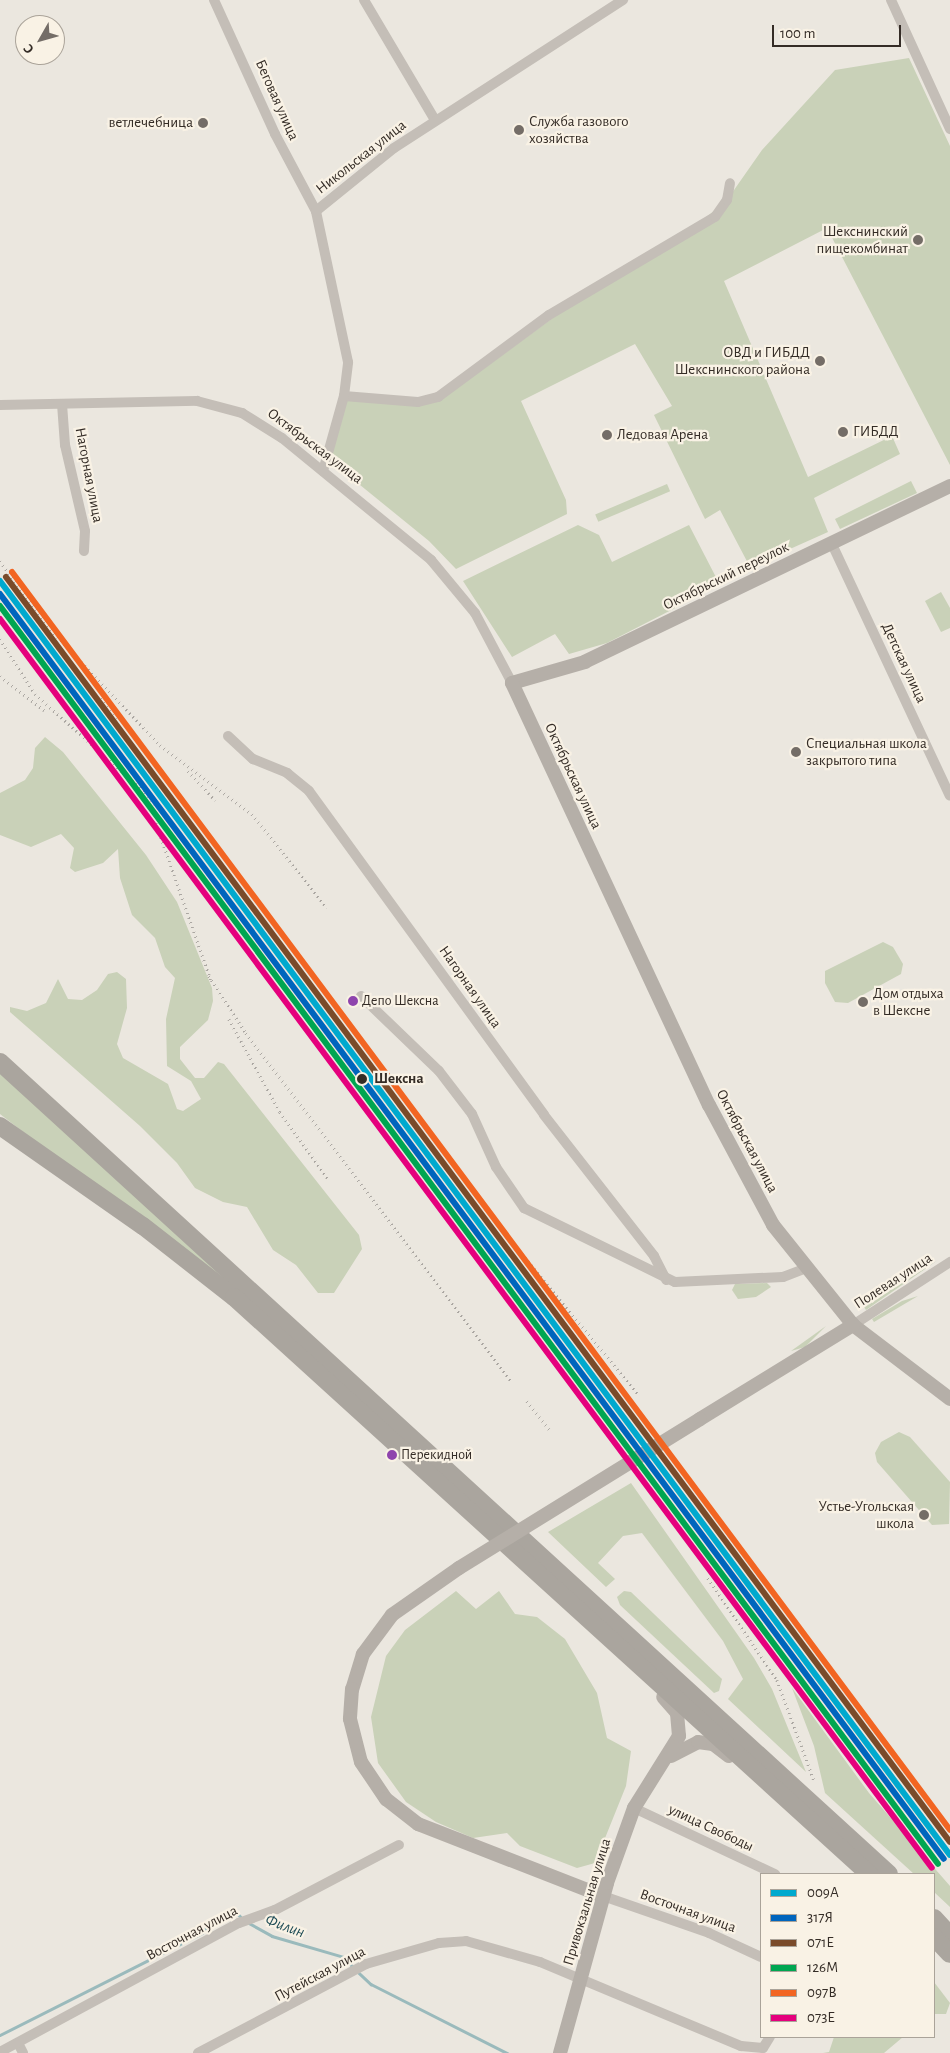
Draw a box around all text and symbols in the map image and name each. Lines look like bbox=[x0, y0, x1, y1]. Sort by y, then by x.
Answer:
north arrow bbox=[15, 15, 65, 65]
scale bar bbox=[775, 15, 904, 47]
text: 100 m bbox=[780, 26, 815, 41]
text: С bbox=[21, 41, 37, 56]
street label: Беговая улица bbox=[251, 57, 303, 143]
place label: Служба газового хозяйства bbox=[529, 112, 628, 147]
place label: ветлечебница bbox=[108, 114, 193, 132]
street label: Никольская улица bbox=[312, 116, 410, 198]
marker: ветлечебница bbox=[197, 117, 209, 129]
marker: Служба газового хозяйства bbox=[513, 124, 525, 136]
place label: Шекснинский пищекомбинат bbox=[817, 222, 908, 257]
marker: Шекснинский пищекомбинат bbox=[912, 234, 924, 246]
place label: ОВД и ГИБДД Шекснинского района bbox=[675, 343, 810, 378]
marker: ОВД и ГИБДД Шекснинского района bbox=[814, 355, 826, 367]
street label: Октябрьская улица bbox=[264, 404, 366, 488]
place label: ГИБДД bbox=[853, 423, 899, 441]
street label: Нагорная улица bbox=[71, 426, 107, 524]
place label: Ледовая Арена bbox=[617, 426, 708, 444]
marker: ГИБДД bbox=[837, 426, 849, 438]
marker: Ледовая Арена bbox=[601, 429, 613, 441]
street label: Октябрьский переулок bbox=[660, 538, 792, 614]
street label: Детская улица bbox=[878, 620, 930, 706]
street label: Октябрьская улица bbox=[541, 720, 605, 832]
place label: Специальная школа закрытого типа bbox=[806, 734, 927, 769]
marker: Специальная школа закрытого типа bbox=[790, 746, 802, 758]
street label: Нагорная улица bbox=[435, 942, 505, 1032]
place label: Дом отдыха в Шекснe bbox=[873, 984, 944, 1019]
place label: Депо Шексна bbox=[362, 993, 439, 1009]
marker: Депо Шексна bbox=[348, 996, 358, 1006]
marker: Дом отдыха в Шекснe bbox=[857, 996, 869, 1008]
place label: Шексна bbox=[374, 1070, 423, 1088]
marker: Шексна bbox=[354, 1071, 370, 1087]
street label: Октябрьская улица bbox=[712, 1086, 782, 1196]
street label: Полевая улица bbox=[851, 1249, 935, 1313]
place label: Перекидной bbox=[401, 1447, 472, 1463]
marker: Перекидной bbox=[387, 1450, 397, 1460]
place label: Устье-Угольская школа bbox=[819, 1497, 914, 1532]
marker: Устье-Угольская школа bbox=[918, 1509, 930, 1521]
street label: улица Свободы bbox=[666, 1800, 756, 1856]
street label: Привокзальная улица bbox=[559, 1836, 615, 1968]
legend bbox=[760, 1873, 935, 2038]
street label: Восточная улица bbox=[638, 1885, 738, 1937]
text: 009А bbox=[807, 1885, 839, 1900]
street label: Восточная улица bbox=[143, 1901, 241, 1965]
water label: Филин bbox=[263, 1910, 307, 1942]
text: 317Я bbox=[807, 1910, 833, 1925]
text: 071Е bbox=[807, 1935, 834, 1950]
street label: Путейская улица bbox=[271, 1943, 369, 2005]
text: 126М bbox=[807, 1960, 838, 1975]
text: 097В bbox=[807, 1985, 837, 2000]
text: 073Е bbox=[807, 2010, 835, 2025]

